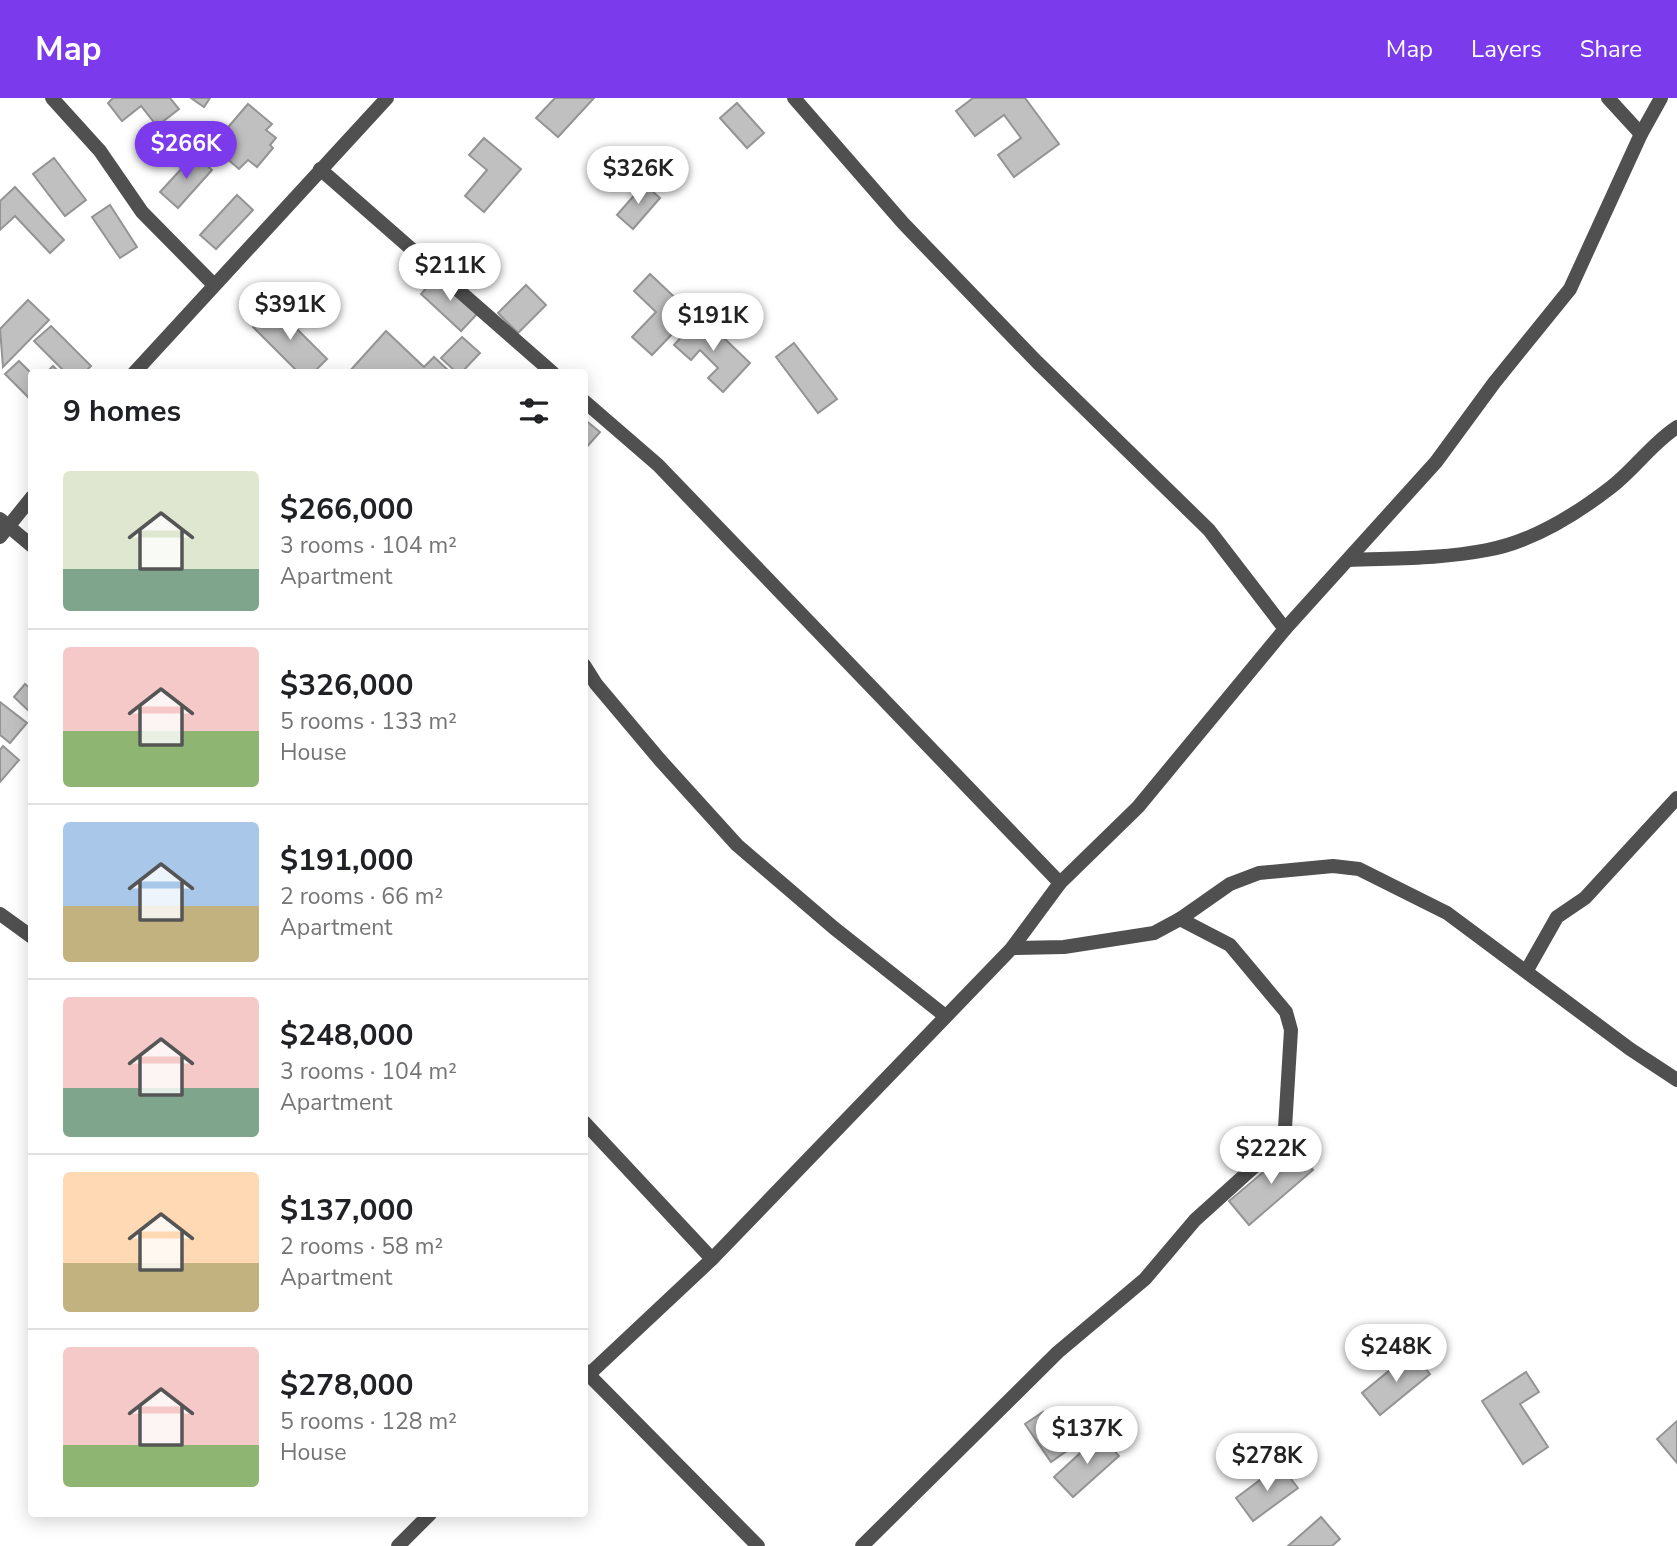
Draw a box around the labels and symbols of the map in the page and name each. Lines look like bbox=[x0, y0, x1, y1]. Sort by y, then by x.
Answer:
pin: $266K bbox=[137, 122, 235, 181]
pin: $326K bbox=[589, 146, 687, 206]
pin: $211K bbox=[401, 244, 499, 303]
pin: $391K bbox=[241, 282, 339, 342]
pin: $191K bbox=[664, 294, 762, 353]
pin: $222K bbox=[1222, 1126, 1320, 1186]
pin: $248K bbox=[1347, 1324, 1445, 1384]
pin: $137K bbox=[1038, 1406, 1136, 1466]
pin: $278K bbox=[1218, 1434, 1316, 1493]

